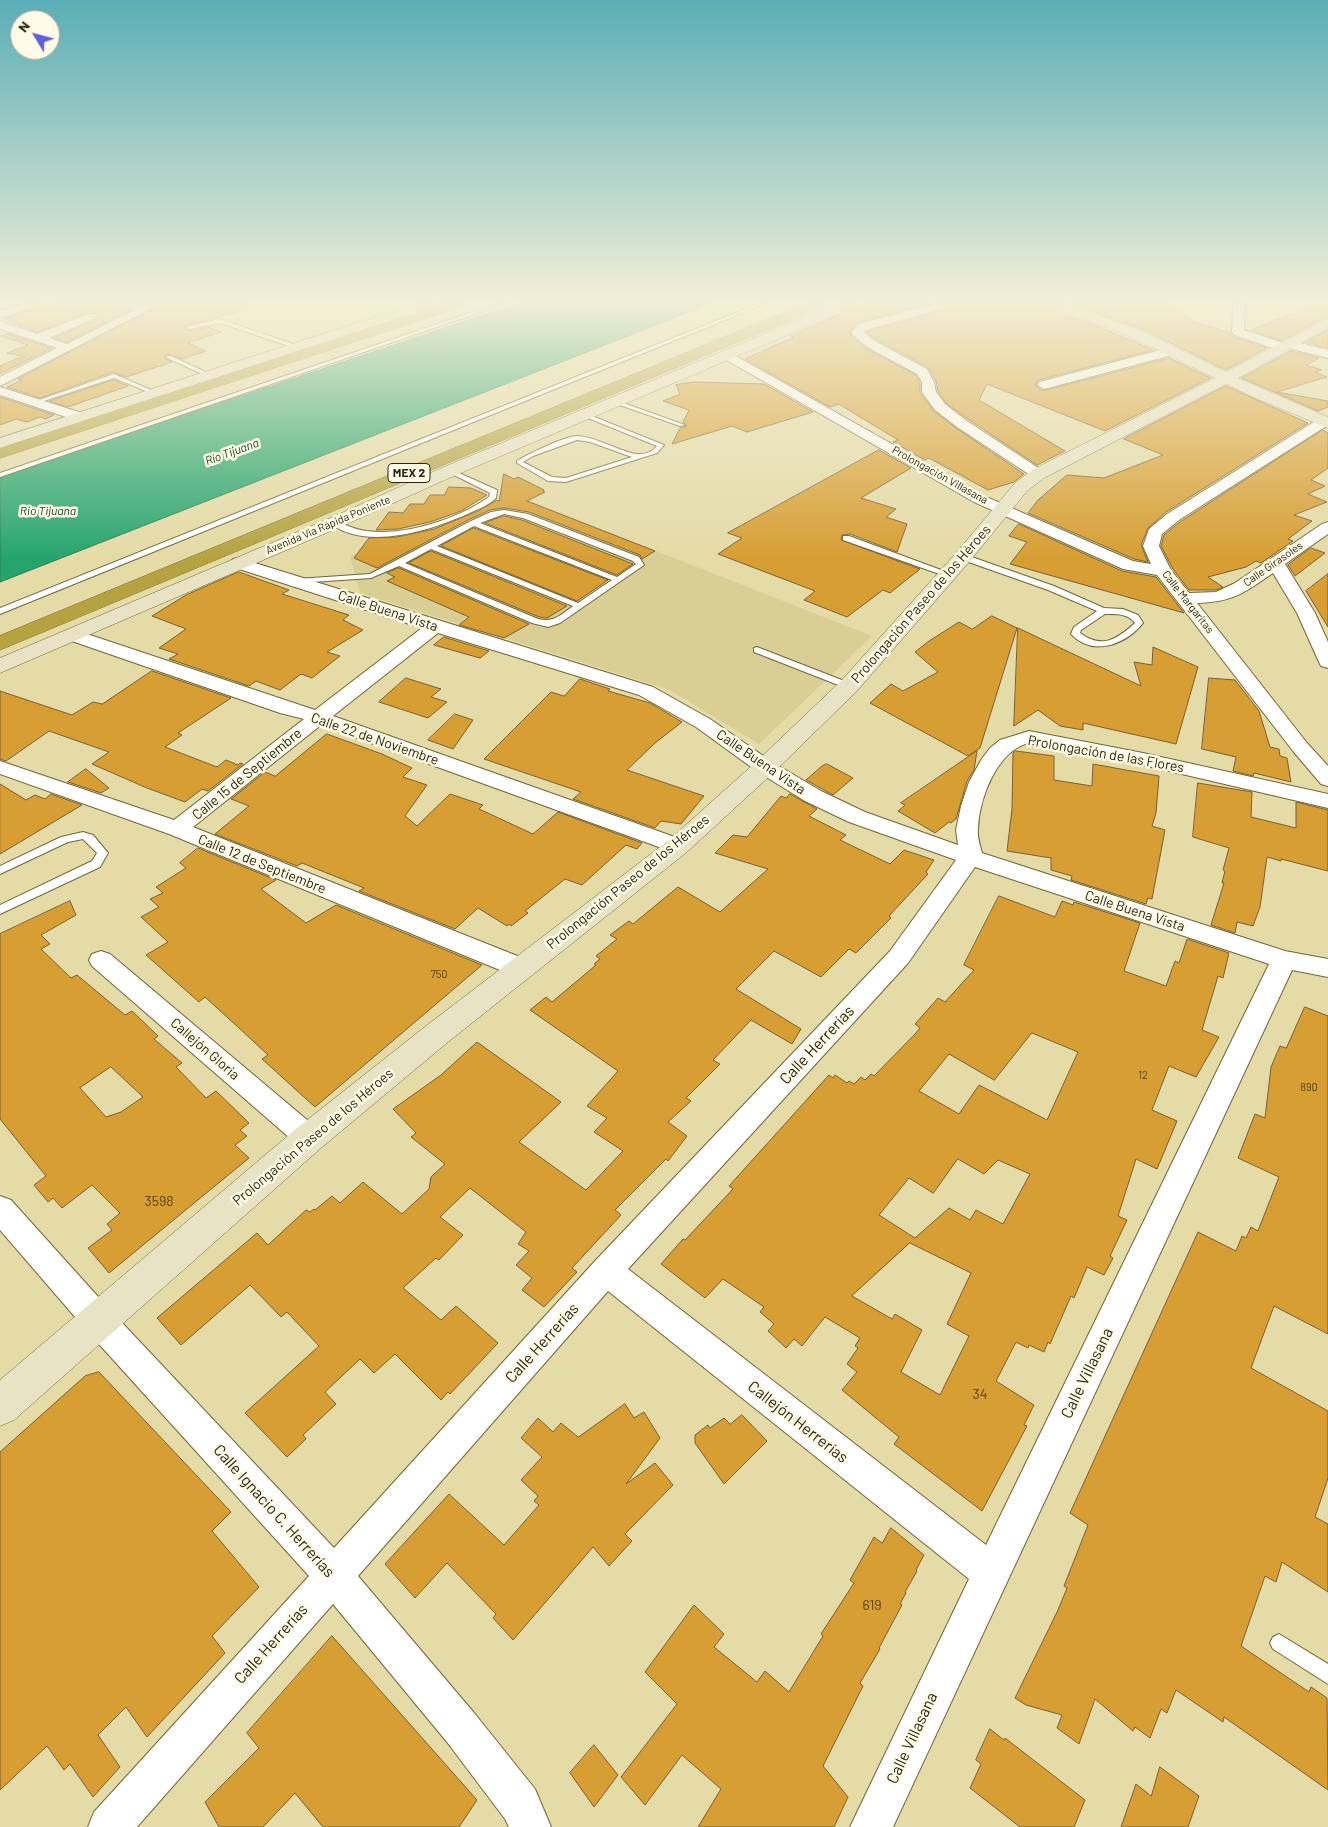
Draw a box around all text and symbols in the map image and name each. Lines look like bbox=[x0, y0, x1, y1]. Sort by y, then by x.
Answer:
north arrow bbox=[10, 10, 60, 60]
text: N bbox=[14, 17, 33, 35]
water label: Río Tijuana bbox=[203, 436, 261, 468]
street label: Prolongación Villasana bbox=[890, 443, 990, 507]
road number: MEX 2 bbox=[388, 463, 430, 482]
street label: Avenida Vía Rápida Poniente bbox=[264, 493, 392, 557]
water label: Rio Tijuana bbox=[20, 504, 76, 518]
street label: Prolongación Paseo de los Héroes bbox=[848, 521, 994, 687]
street label: Calle Girasoles bbox=[1241, 539, 1305, 589]
street label: Calle Margaritas bbox=[1159, 568, 1217, 636]
street label: Calle Buena Vista bbox=[336, 587, 440, 635]
street label: Calle 22 de Noviembre bbox=[309, 709, 441, 769]
street label: Calle 15 de Septiembre bbox=[189, 725, 305, 823]
street label: Calle Buena Vista bbox=[713, 726, 809, 798]
street label: Prolongación de las Flores bbox=[1027, 732, 1185, 776]
street label: Prolongación Paseo de los Héroes bbox=[543, 811, 713, 953]
street label: Calle 12 de Septiembre bbox=[196, 831, 328, 897]
street label: Calle Buena Vista bbox=[1083, 887, 1187, 935]
house number: 750 bbox=[430, 967, 448, 981]
street label: Calle Herrerías bbox=[776, 1002, 858, 1088]
street label: Callejón Gloria bbox=[167, 1014, 243, 1084]
street label: Prolongación Paseo de los Héroes bbox=[229, 1065, 397, 1209]
house number: 12 bbox=[1138, 1068, 1148, 1082]
house number: 890 bbox=[1300, 1080, 1318, 1094]
house number: 3598 bbox=[145, 1193, 173, 1209]
street label: Calle Herrerías bbox=[501, 1299, 583, 1387]
street label: Calle Villasana bbox=[1057, 1324, 1117, 1422]
street label: Callejón Herrerías bbox=[744, 1377, 852, 1467]
house number: 34 bbox=[973, 1386, 987, 1402]
street label: Calle Ignacio C. Herrerías bbox=[209, 1441, 339, 1581]
house number: 619 bbox=[862, 1597, 882, 1613]
street label: Calle Herrerías bbox=[230, 1600, 312, 1688]
street label: Calle Villasana bbox=[882, 1689, 942, 1787]

